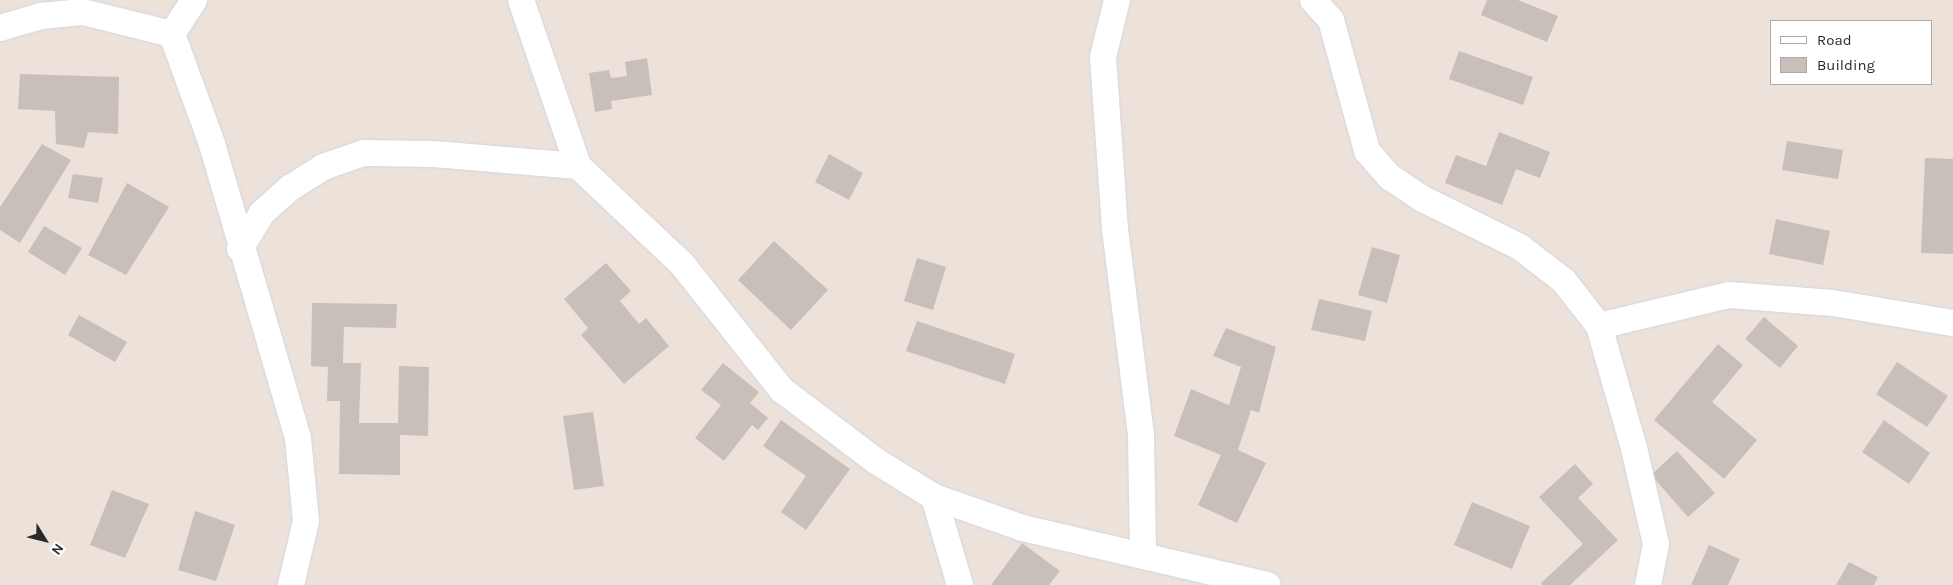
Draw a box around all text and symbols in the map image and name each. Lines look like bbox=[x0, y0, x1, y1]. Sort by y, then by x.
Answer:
legend bbox=[1770, 20, 1933, 85]
text: Road bbox=[1817, 31, 1852, 49]
text: Building bbox=[1817, 56, 1875, 74]
north arrow bbox=[20, 515, 70, 565]
text: N bbox=[48, 540, 67, 558]

